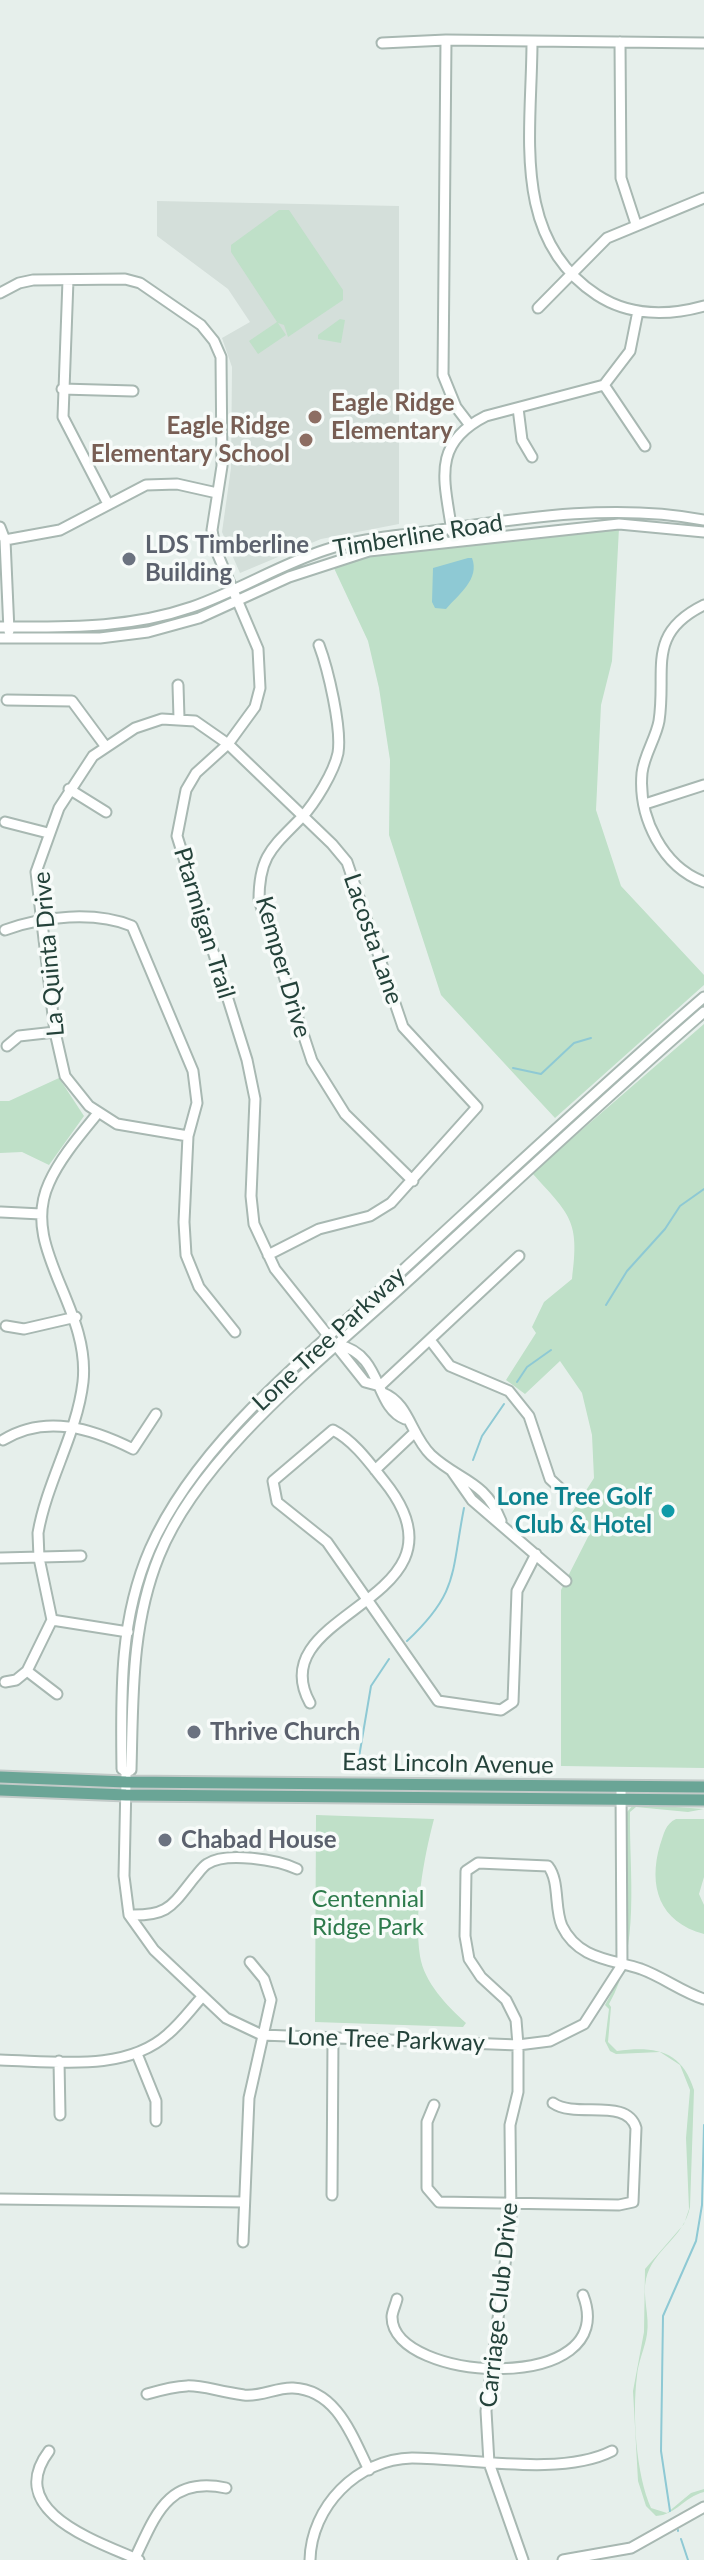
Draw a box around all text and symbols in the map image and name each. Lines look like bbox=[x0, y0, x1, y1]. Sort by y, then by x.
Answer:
place label: Eagle Ridge Elementary bbox=[331, 389, 454, 445]
marker: Eagle Ridge Elementary bbox=[306, 408, 324, 426]
place label: Eagle Ridge Elementary School bbox=[91, 412, 290, 468]
marker: Eagle Ridge Elementary School bbox=[297, 431, 315, 449]
street label: Timberline Road bbox=[331, 508, 505, 564]
place label: LDS Timberline Building bbox=[145, 531, 309, 587]
marker: LDS Timberline Building bbox=[120, 550, 138, 568]
street label: Ptarmigan Trail bbox=[167, 844, 241, 1002]
street label: La Quinta Drive bbox=[27, 870, 71, 1038]
street label: Lacosta Lane bbox=[337, 870, 409, 1008]
street label: Kemper Drive bbox=[249, 893, 317, 1041]
street label: Lone Tree Parkway bbox=[247, 1261, 411, 1417]
place label: Lone Tree Golf Club & Hotel bbox=[497, 1483, 652, 1539]
marker: Lone Tree Golf Club & Hotel bbox=[659, 1502, 677, 1520]
place label: Thrive Church bbox=[210, 1718, 360, 1746]
marker: Thrive Church bbox=[185, 1723, 203, 1741]
street label: East Lincoln Avenue bbox=[342, 1748, 554, 1780]
place label: Chabad House bbox=[181, 1826, 337, 1854]
marker: Chabad House bbox=[156, 1831, 174, 1849]
park label: Centennial Ridge Park bbox=[311, 1885, 425, 1941]
street label: Lone Tree Parkway bbox=[286, 2022, 486, 2058]
street label: Carriage Club Drive bbox=[474, 2201, 524, 2409]

